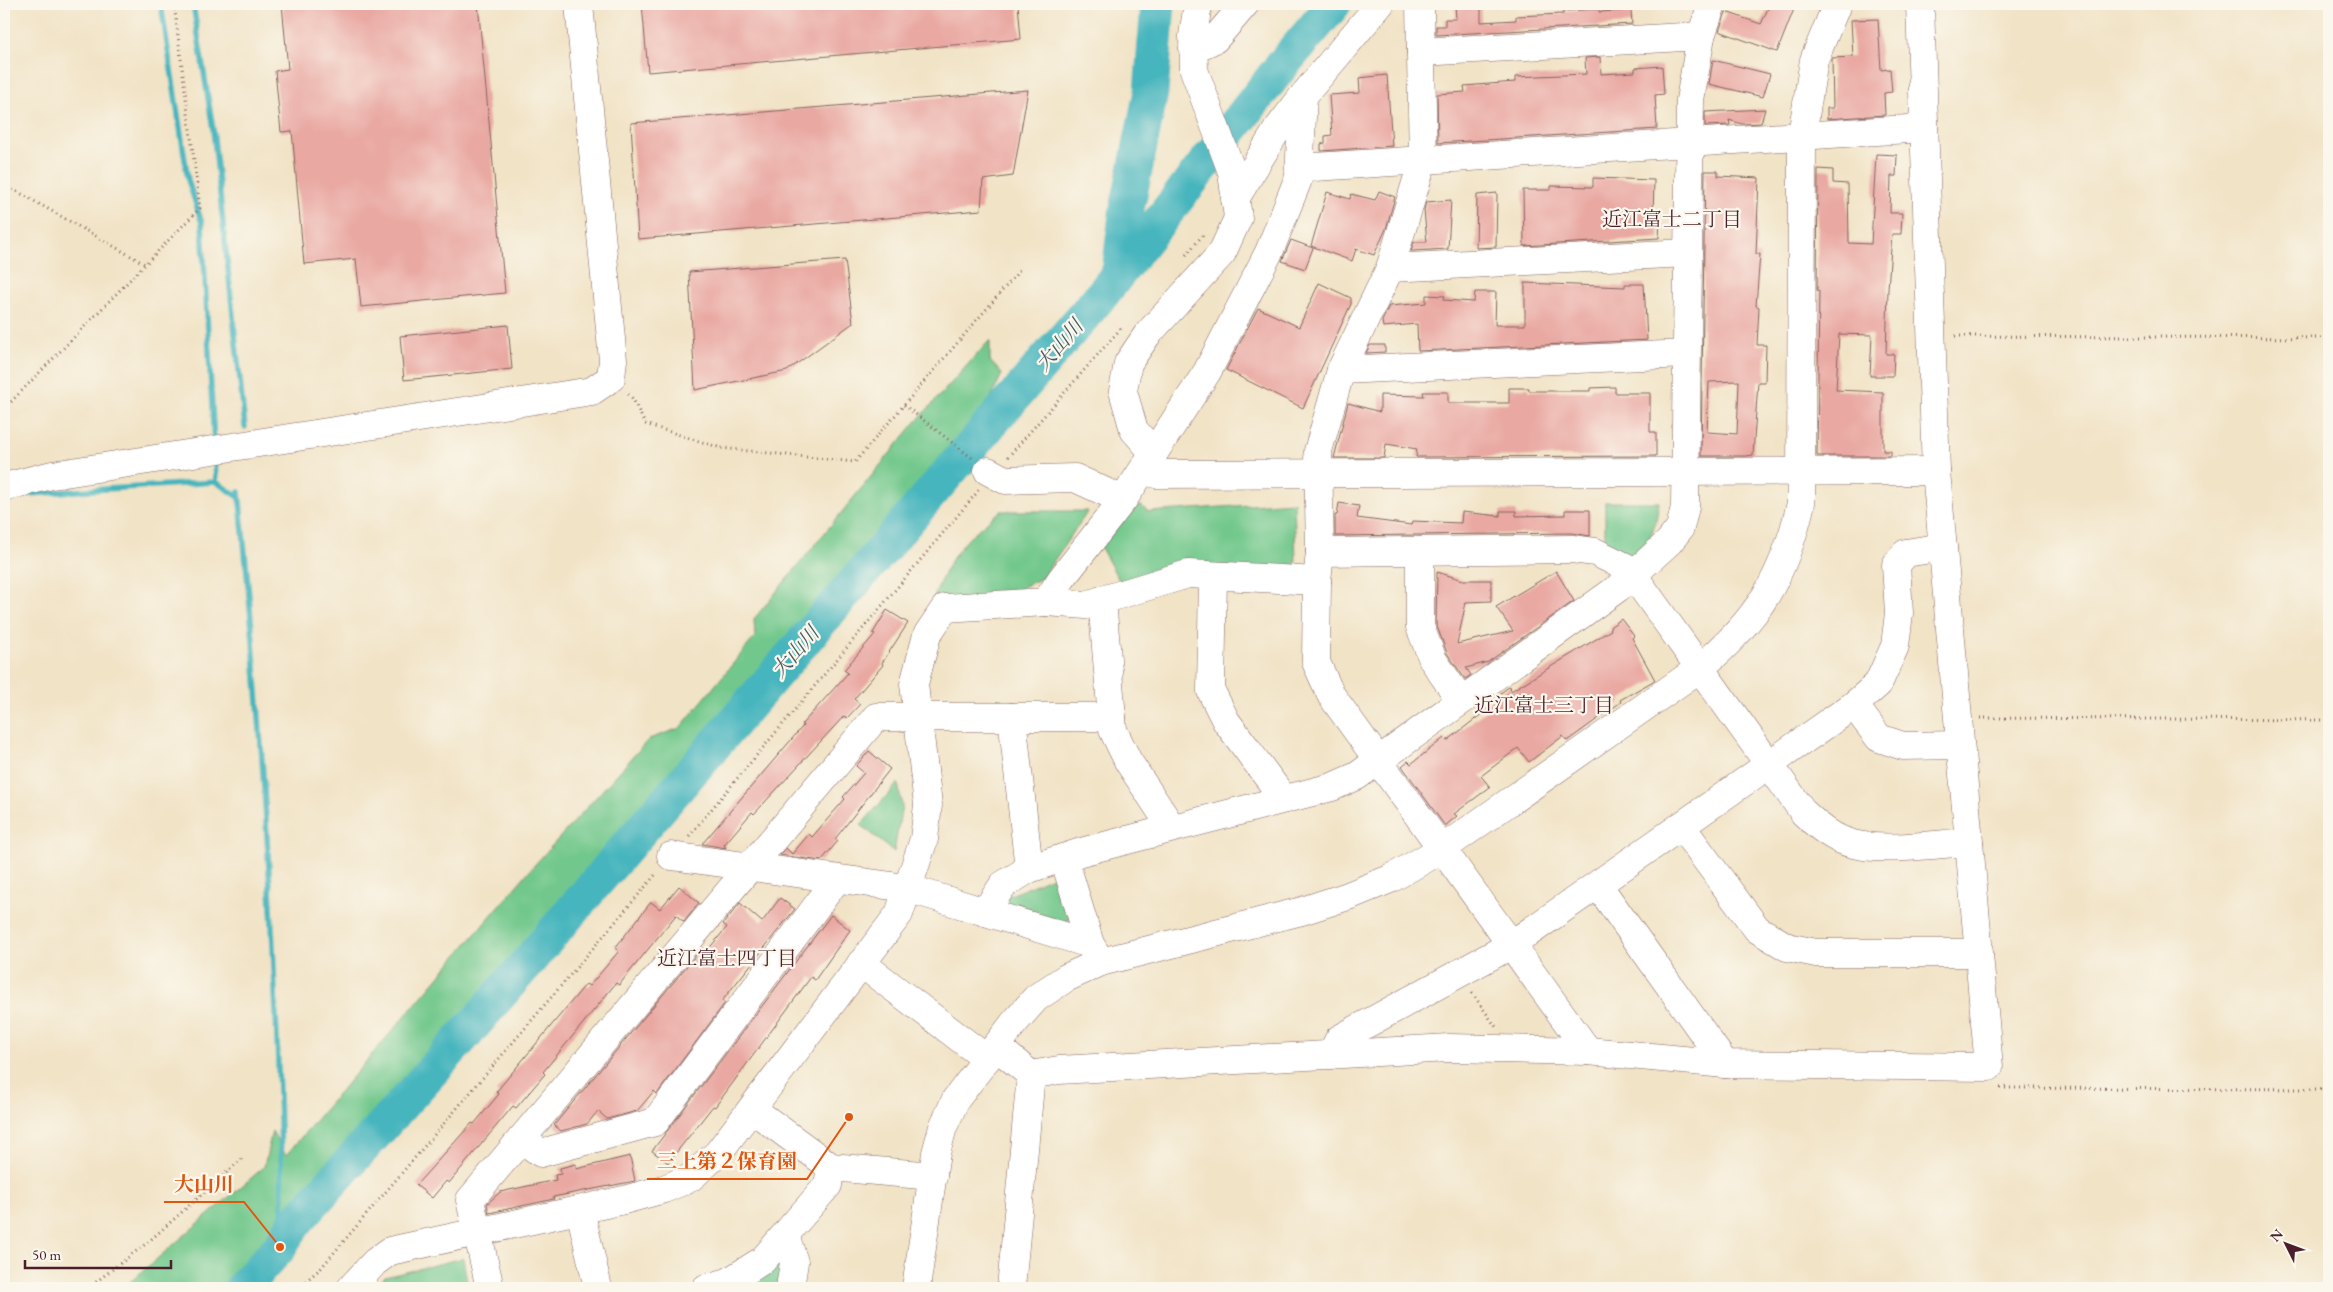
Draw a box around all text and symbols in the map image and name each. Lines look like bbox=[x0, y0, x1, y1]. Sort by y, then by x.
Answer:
district label: 近江富士二丁目 bbox=[1602, 206, 1742, 232]
water label: 大山川 bbox=[1030, 312, 1090, 376]
water label: 大山川 bbox=[766, 619, 826, 683]
district label: 近江富士三丁目 bbox=[1474, 692, 1614, 718]
district label: 近江富士四丁目 bbox=[657, 945, 797, 971]
callout: 三上第２保育園 bbox=[647, 1144, 807, 1179]
text: 三上第２保育園 bbox=[657, 1148, 797, 1174]
callout: 大山川 bbox=[164, 1167, 244, 1202]
text: 大山川 bbox=[174, 1171, 234, 1197]
north arrow bbox=[2260, 1220, 2310, 1270]
text: N bbox=[2266, 1225, 2287, 1246]
scale bar bbox=[25, 1237, 171, 1269]
text: 50 m bbox=[32, 1245, 61, 1264]

